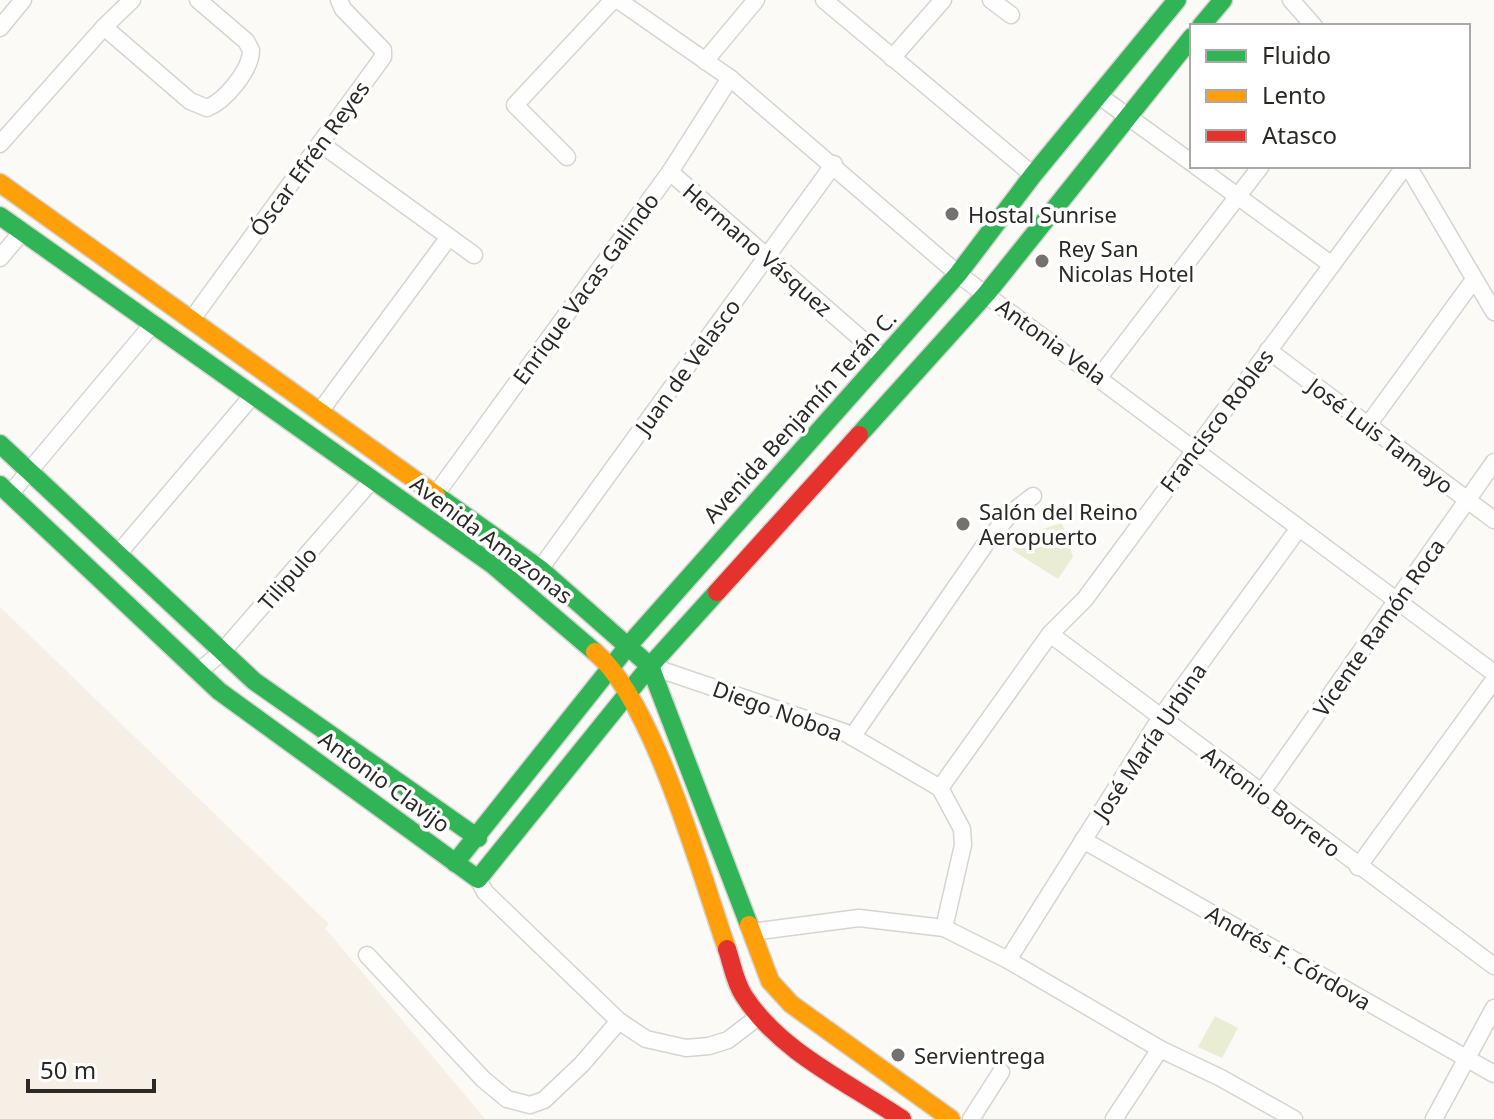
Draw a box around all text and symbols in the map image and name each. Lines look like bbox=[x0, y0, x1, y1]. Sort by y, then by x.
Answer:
legend bbox=[1190, 24, 1470, 168]
text: Fluido bbox=[1262, 38, 1331, 71]
street label: Óscar Efrén Reyes bbox=[242, 74, 376, 242]
text: Lento bbox=[1262, 78, 1326, 111]
text: Atasco bbox=[1262, 118, 1337, 151]
street label: Hermano Vásquez bbox=[677, 176, 839, 322]
street label: Enrique Vacas Galindo bbox=[505, 186, 665, 390]
place label: Hostal Sunrise bbox=[968, 199, 1117, 229]
marker: Hostal Sunrise bbox=[943, 205, 961, 223]
place label: Rey San Nicolas Hotel bbox=[1058, 233, 1194, 288]
marker: Rey San Nicolas Hotel bbox=[1033, 252, 1051, 270]
street label: Antonia Vela bbox=[991, 291, 1113, 391]
street label: Juan de Velasco bbox=[627, 292, 746, 441]
street label: Avenida Benjamín Terán C. bbox=[696, 304, 902, 528]
street label: Francisco Robles bbox=[1152, 342, 1280, 498]
street label: José Luis Tamayo bbox=[1300, 369, 1460, 500]
street label: Avenida Amazonas bbox=[405, 468, 579, 610]
place label: Salón del Reino Aeropuerto bbox=[979, 496, 1138, 551]
marker: Salón del Reino Aeropuerto bbox=[954, 515, 972, 533]
street label: Vicente Ramón Roca bbox=[1305, 532, 1451, 722]
street label: Tilipulo bbox=[251, 540, 323, 616]
street label: José María Urbina bbox=[1084, 657, 1213, 827]
street label: Diego Noboa bbox=[709, 673, 847, 747]
street label: Antonio Clavijo bbox=[313, 723, 457, 839]
street label: Antonio Borrero bbox=[1196, 739, 1348, 863]
street label: Andrés F. Córdova bbox=[1201, 898, 1377, 1016]
place label: Servientrega bbox=[914, 1040, 1045, 1070]
scale bar bbox=[28, 1043, 154, 1093]
marker: Servientrega bbox=[889, 1046, 907, 1064]
text: 50 m bbox=[40, 1053, 96, 1086]

